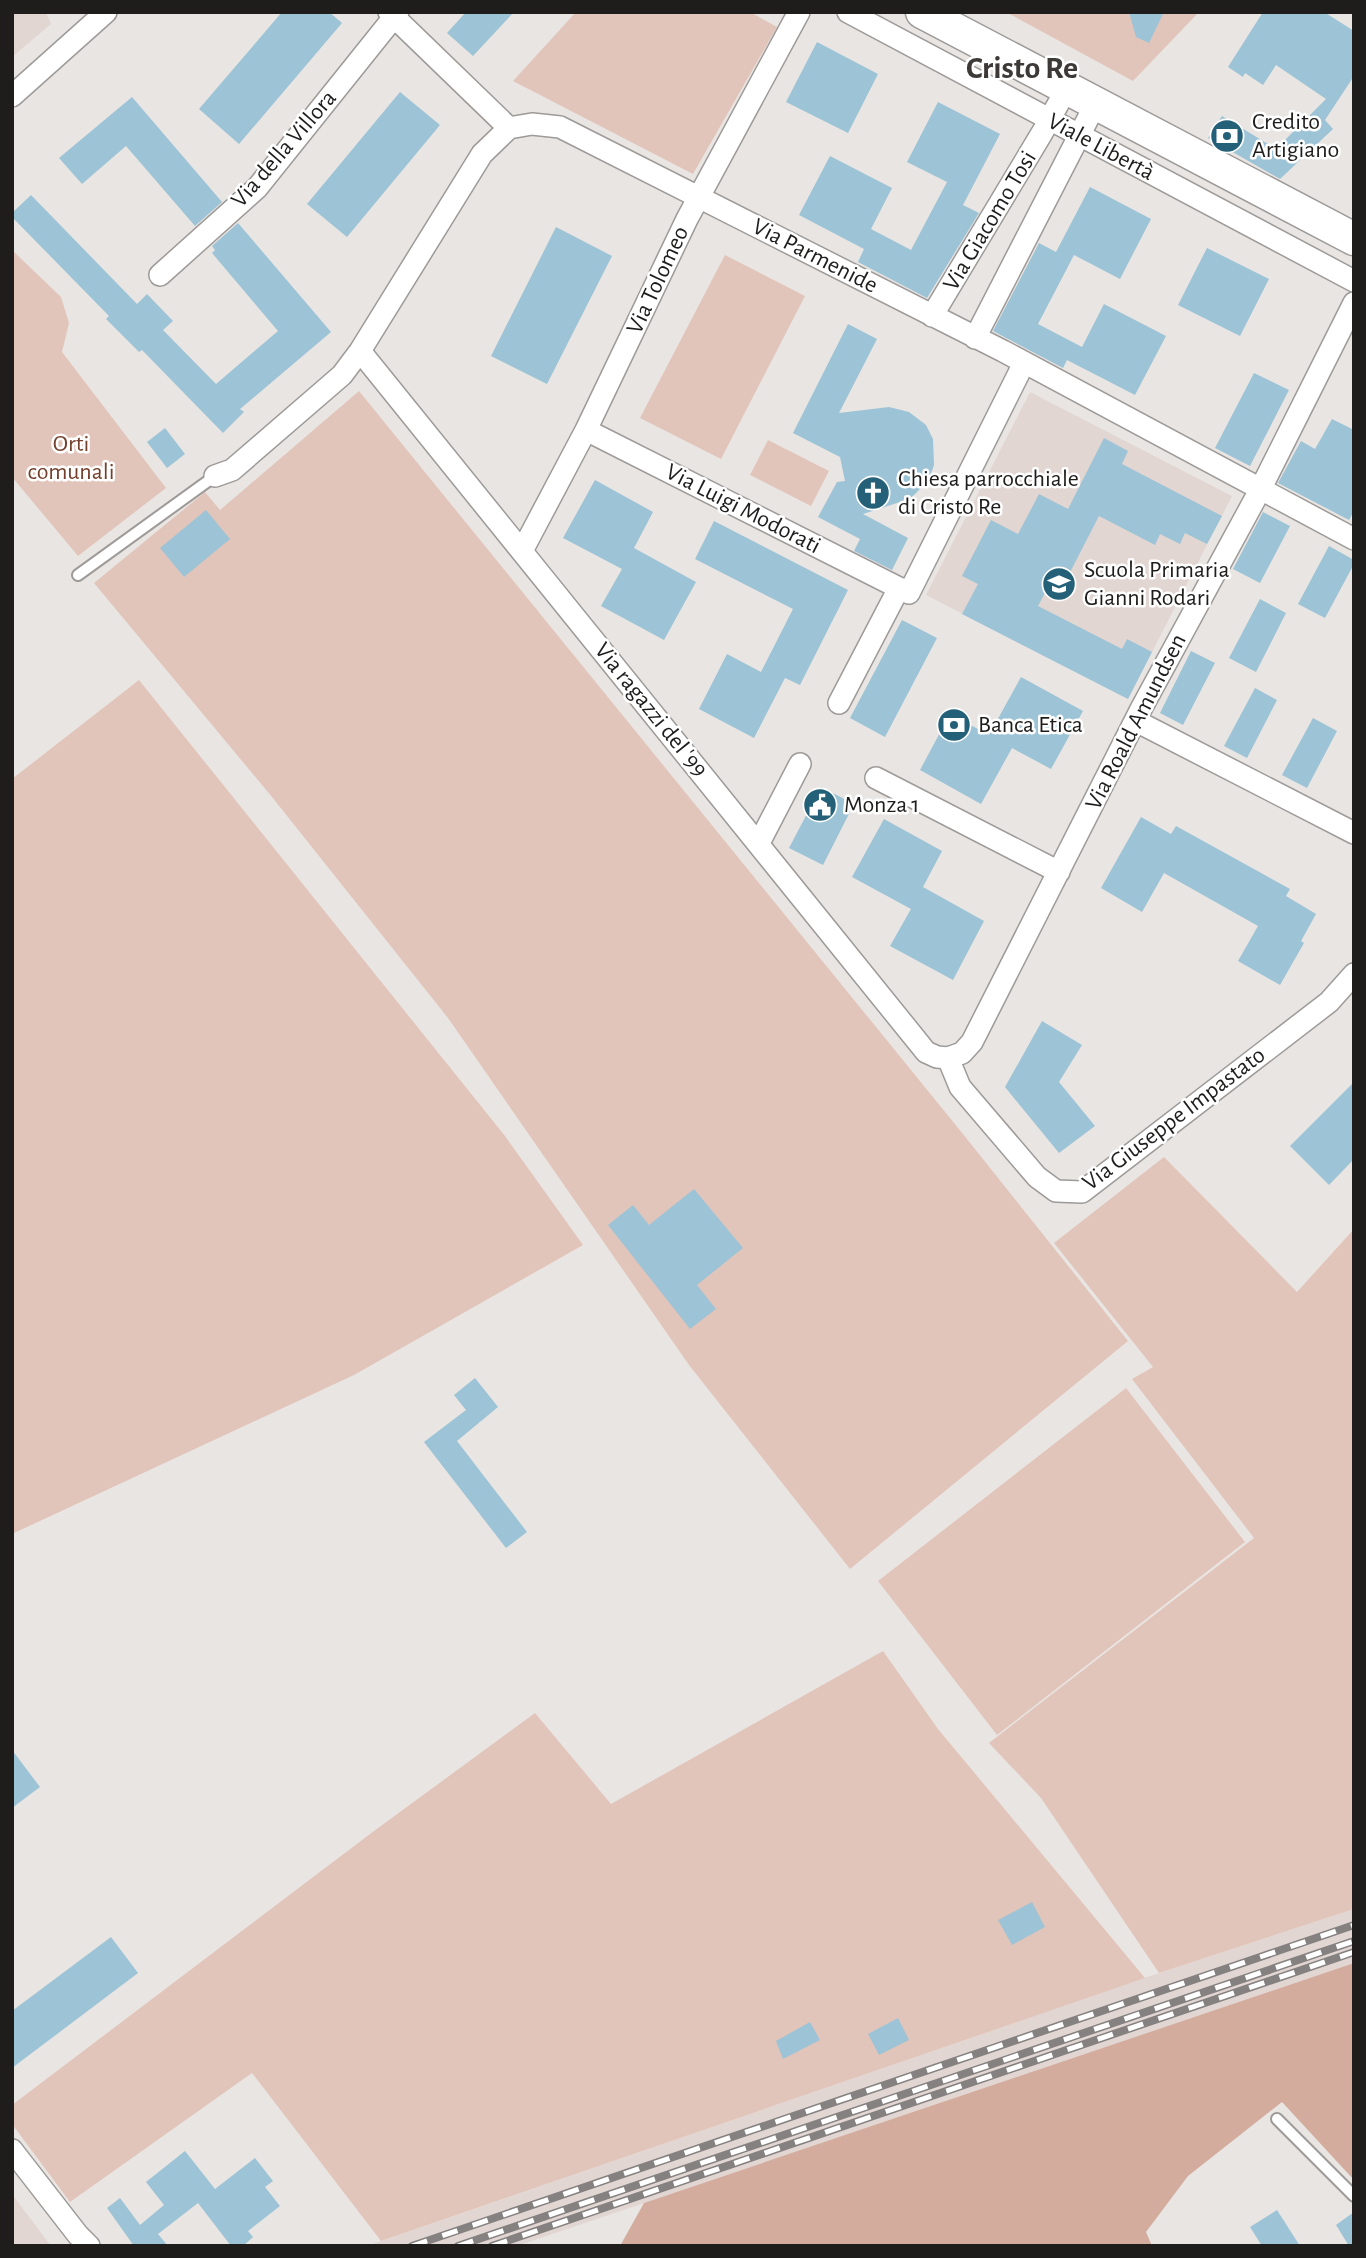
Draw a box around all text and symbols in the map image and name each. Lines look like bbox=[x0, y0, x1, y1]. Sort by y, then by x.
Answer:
district label: Cristo Re bbox=[966, 52, 1078, 84]
street label: Via della Villora bbox=[227, 86, 341, 212]
street label: Viale Libertà bbox=[1044, 109, 1158, 185]
place label: Credito Artigiano bbox=[1252, 110, 1339, 162]
bank icon: Credito Artigiano bbox=[1208, 117, 1246, 155]
street label: Via Giacomo Tosi bbox=[939, 147, 1041, 295]
street label: Via Parmenide bbox=[749, 214, 881, 298]
street label: Via Tolomeo bbox=[623, 222, 693, 338]
park label: Orti comunali bbox=[27, 432, 115, 484]
street label: Via Luigi Modorati bbox=[662, 460, 824, 558]
place label: Chiesa parrocchiale di Cristo Re bbox=[898, 467, 1079, 519]
church icon: Chiesa parrocchiale di Cristo Re bbox=[854, 474, 892, 512]
place label: Scuola Primaria Gianni Rodari bbox=[1084, 558, 1229, 610]
school or university icon: Scuola Primaria Gianni Rodari bbox=[1040, 565, 1078, 603]
street label: Via Roald Amundsen bbox=[1081, 630, 1191, 814]
street label: Via ragazzi del '99 bbox=[590, 638, 712, 782]
bank icon: Banca Etica bbox=[935, 706, 973, 744]
place label: Banca Etica bbox=[978, 713, 1083, 737]
public building icon: Monza 1 bbox=[801, 786, 839, 824]
place label: Monza 1 bbox=[844, 793, 920, 817]
street label: Via Giuseppe Impastato bbox=[1078, 1043, 1270, 1195]

